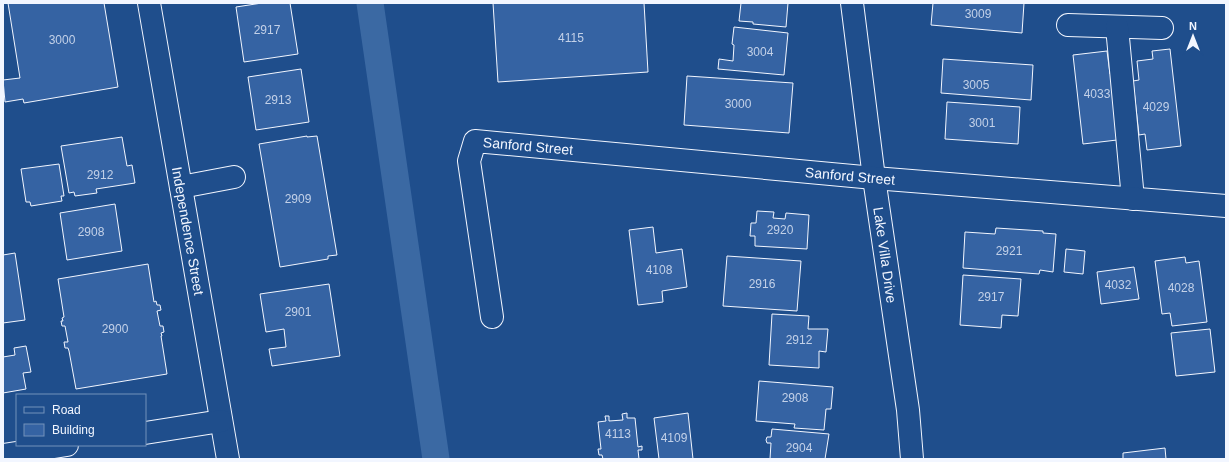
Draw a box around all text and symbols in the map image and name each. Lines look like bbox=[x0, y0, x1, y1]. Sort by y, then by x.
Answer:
house number: 3009 bbox=[965, 7, 992, 21]
north arrow bbox=[1173, 16, 1213, 56]
text: N bbox=[1189, 20, 1197, 32]
house number: 2917 bbox=[254, 23, 281, 37]
house number: 4115 bbox=[558, 31, 584, 45]
house number: 3000 bbox=[49, 33, 76, 47]
house number: 3004 bbox=[747, 45, 774, 59]
house number: 3005 bbox=[963, 78, 990, 92]
house number: 4033 bbox=[1084, 87, 1111, 101]
house number: 2913 bbox=[265, 93, 292, 107]
house number: 3000 bbox=[725, 97, 752, 111]
house number: 4029 bbox=[1143, 100, 1170, 114]
house number: 3001 bbox=[969, 116, 996, 130]
street label: Sanford Street bbox=[482, 134, 574, 158]
street label: Sanford Street bbox=[804, 164, 896, 188]
street label: Independence Street bbox=[169, 166, 207, 297]
house number: 2912 bbox=[87, 168, 114, 182]
house number: 2909 bbox=[285, 192, 312, 206]
street label: Lake Villa Drive bbox=[870, 206, 900, 304]
house number: 2920 bbox=[767, 223, 794, 237]
house number: 2908 bbox=[78, 225, 105, 239]
house number: 2921 bbox=[996, 244, 1023, 258]
house number: 4108 bbox=[646, 263, 673, 277]
house number: 2916 bbox=[749, 277, 776, 291]
house number: 4032 bbox=[1105, 278, 1132, 292]
house number: 4028 bbox=[1168, 281, 1195, 295]
house number: 2917 bbox=[978, 290, 1005, 304]
house number: 2901 bbox=[285, 305, 312, 319]
house number: 2900 bbox=[102, 322, 129, 336]
house number: 2912 bbox=[786, 333, 813, 347]
house number: 2908 bbox=[782, 391, 809, 405]
legend bbox=[16, 394, 146, 446]
text: Road bbox=[52, 403, 81, 417]
text: Building bbox=[52, 423, 95, 437]
house number: 4113 bbox=[605, 427, 631, 441]
house number: 4109 bbox=[661, 431, 688, 445]
house number: 2904 bbox=[786, 441, 813, 455]

